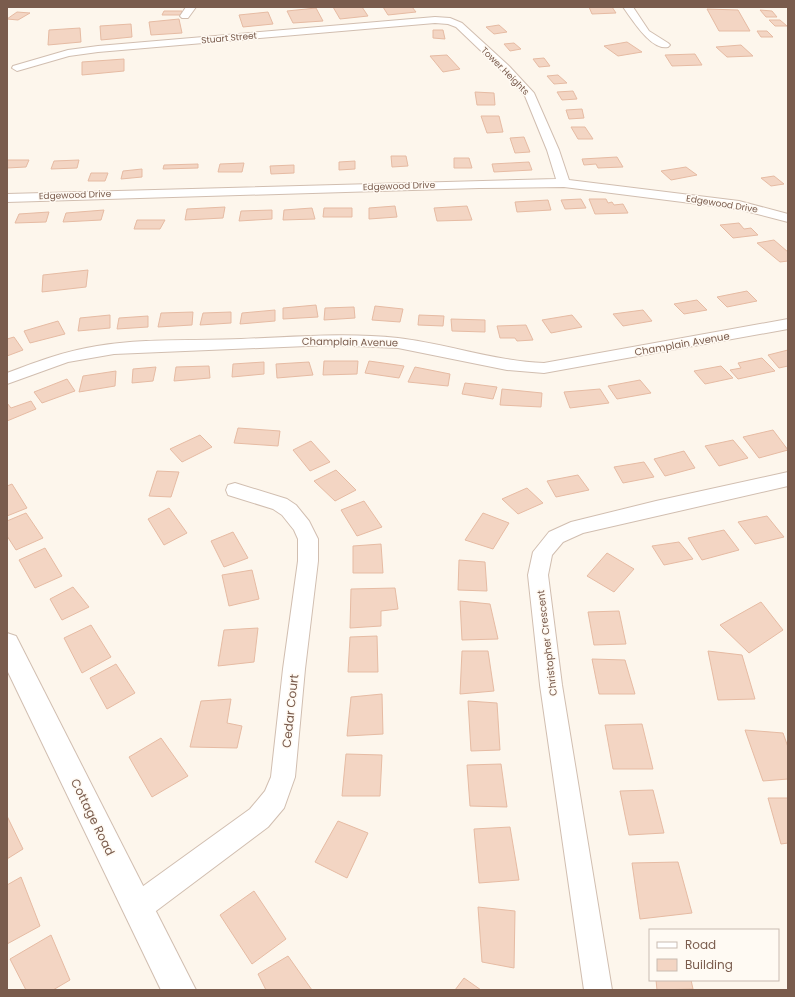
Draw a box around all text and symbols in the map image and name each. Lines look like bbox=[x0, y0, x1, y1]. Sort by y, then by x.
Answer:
street label: Stuart Street bbox=[201, 30, 257, 46]
street label: Tower Heights bbox=[478, 44, 532, 98]
street label: Edgewood Drive bbox=[363, 179, 436, 193]
street label: Edgewood Drive bbox=[39, 188, 112, 202]
street label: Edgewood Drive bbox=[685, 192, 759, 216]
street label: Champlain Avenue bbox=[633, 328, 731, 360]
street label: Champlain Avenue bbox=[302, 334, 398, 350]
street label: Christopher Crescent bbox=[533, 589, 561, 697]
street label: Cedar Court bbox=[278, 673, 302, 749]
street label: Cottage Road bbox=[67, 776, 119, 858]
legend bbox=[649, 929, 779, 981]
text: Road bbox=[685, 936, 716, 953]
text: Building bbox=[685, 956, 733, 973]

